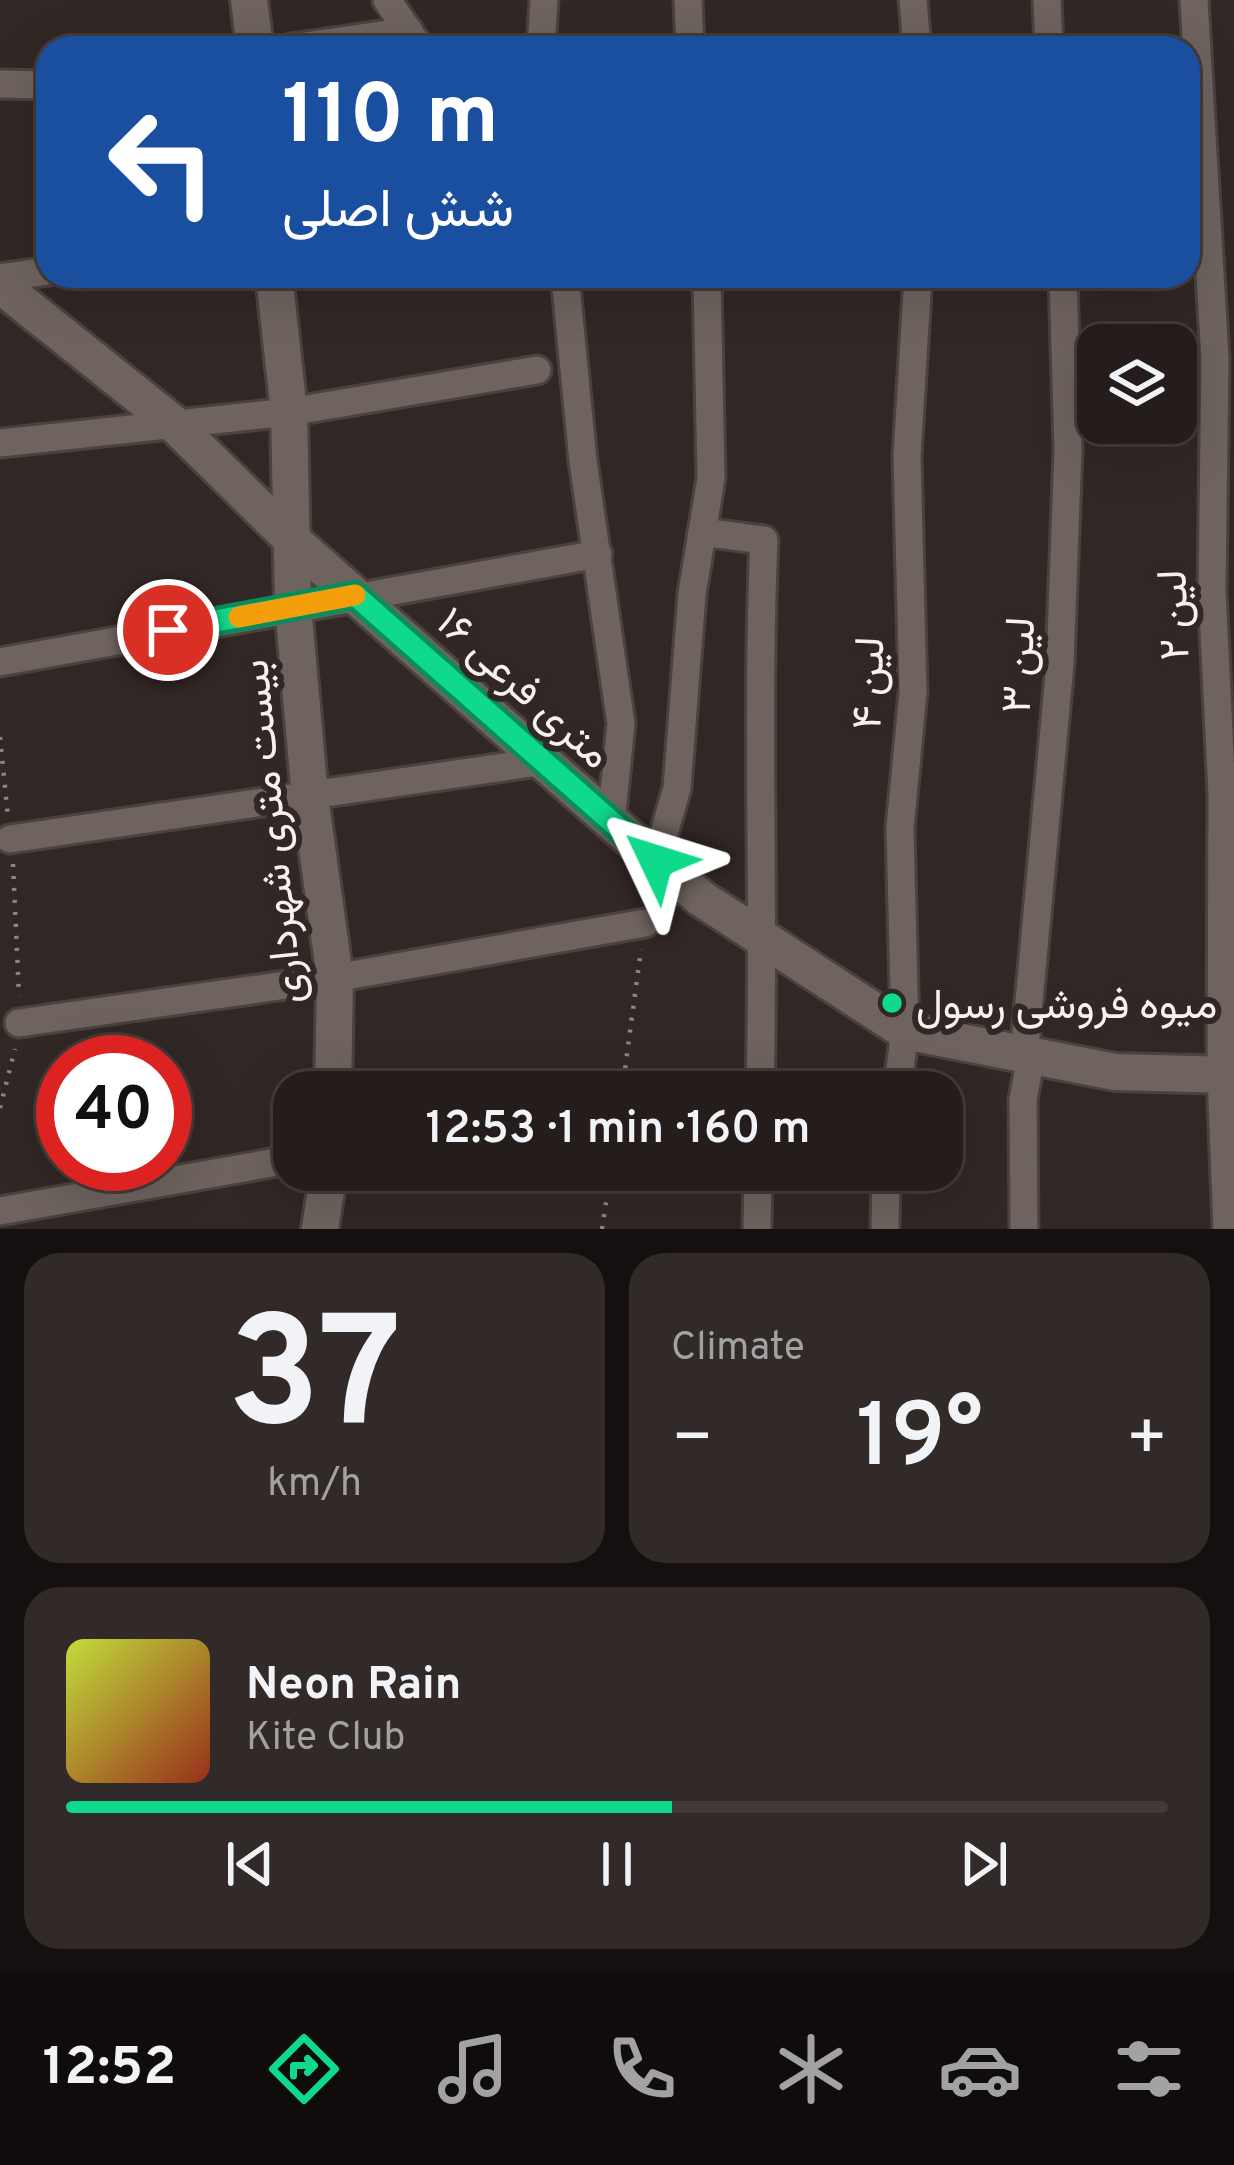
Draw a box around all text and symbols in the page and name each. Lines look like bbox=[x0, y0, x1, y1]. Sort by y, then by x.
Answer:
text: 110 m bbox=[282, 67, 499, 173]
icon: left bbox=[84, 84, 240, 240]
text: شش اصلی bbox=[282, 178, 514, 247]
map controls bbox=[1077, 324, 1197, 444]
button: layers bbox=[1077, 324, 1197, 444]
street label: لین ۲ bbox=[1148, 568, 1205, 661]
pin bbox=[117, 579, 219, 681]
icon: arrive bbox=[135, 597, 201, 663]
street label: ۱۶ متری فرعی bbox=[424, 598, 620, 783]
street label: لین ۳ bbox=[993, 616, 1050, 715]
street label: لین ۴ bbox=[843, 636, 900, 731]
street label: بیست متری شهرداری bbox=[230, 657, 319, 1006]
position arrow bbox=[593, 798, 719, 924]
place label: میوه فروشی رسول bbox=[916, 981, 1218, 1034]
marker: میوه فروشی رسول bbox=[879, 990, 905, 1016]
speed limit sign: 40 bbox=[36, 1035, 192, 1191]
text: 12:53 · 1 min · 160 m bbox=[426, 1102, 810, 1159]
text: 37 bbox=[227, 1284, 402, 1482]
text: Climate bbox=[671, 1325, 805, 1374]
text: 19° bbox=[856, 1385, 983, 1498]
text: − bbox=[671, 1400, 714, 1483]
text: + bbox=[1125, 1400, 1168, 1483]
text: km/h bbox=[267, 1461, 362, 1510]
text: Neon Rain bbox=[246, 1658, 462, 1715]
text: Kite Club bbox=[246, 1715, 405, 1764]
icon: previous bbox=[217, 1831, 283, 1897]
icon: pause bbox=[584, 1831, 650, 1897]
icon: next bbox=[951, 1831, 1017, 1897]
icon: directions bbox=[262, 2027, 346, 2111]
icon: music bbox=[431, 2027, 515, 2111]
icon: phone bbox=[600, 2027, 684, 2111]
icon: climate bbox=[769, 2027, 853, 2111]
icon: car bbox=[938, 2027, 1022, 2111]
icon: filters bbox=[1107, 2027, 1191, 2111]
text: 12:52 bbox=[43, 2035, 176, 2104]

